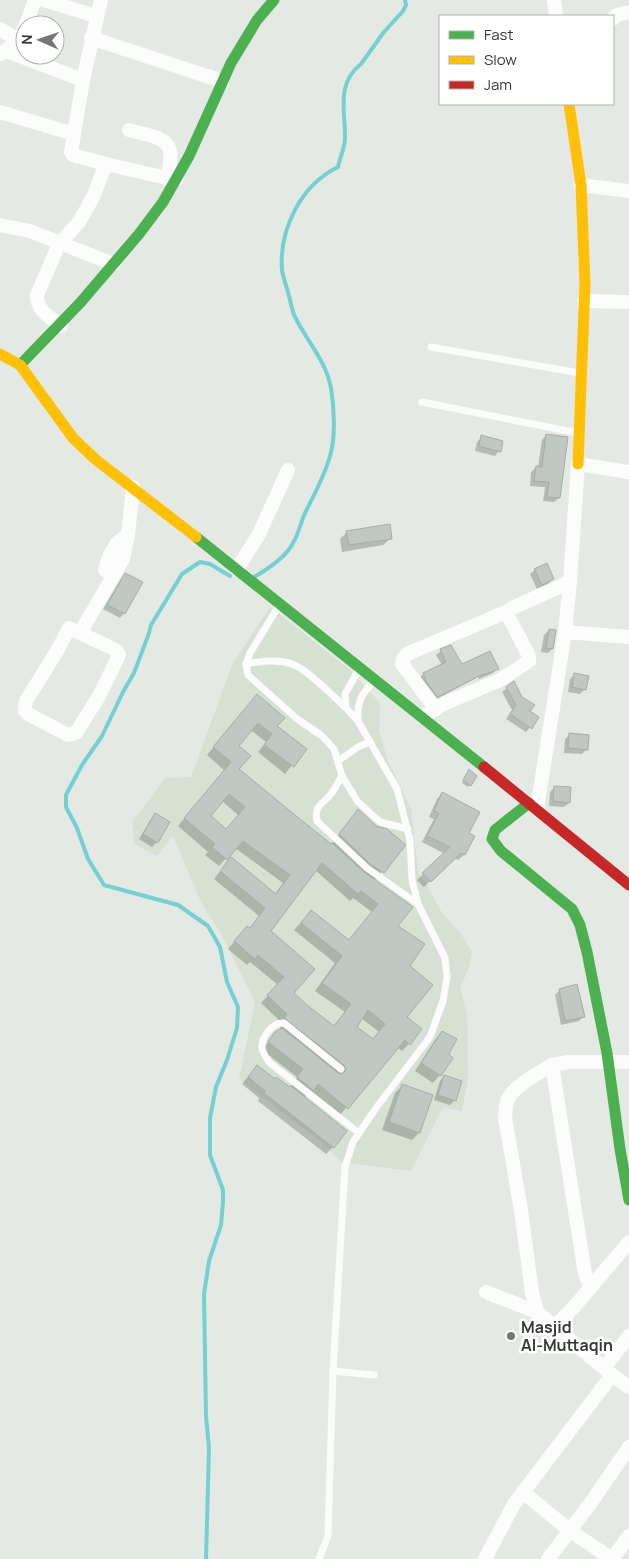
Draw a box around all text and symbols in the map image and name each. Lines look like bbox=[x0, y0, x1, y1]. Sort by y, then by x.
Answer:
north arrow bbox=[15, 15, 65, 65]
legend bbox=[439, 15, 614, 105]
text: Fast bbox=[484, 24, 513, 45]
text: N bbox=[17, 34, 36, 45]
text: Slow bbox=[484, 49, 517, 70]
text: Jam bbox=[484, 74, 512, 95]
place label: Masjid Al-Muttaqin bbox=[521, 1316, 613, 1356]
marker: Masjid Al-Muttaqin bbox=[505, 1330, 517, 1342]

